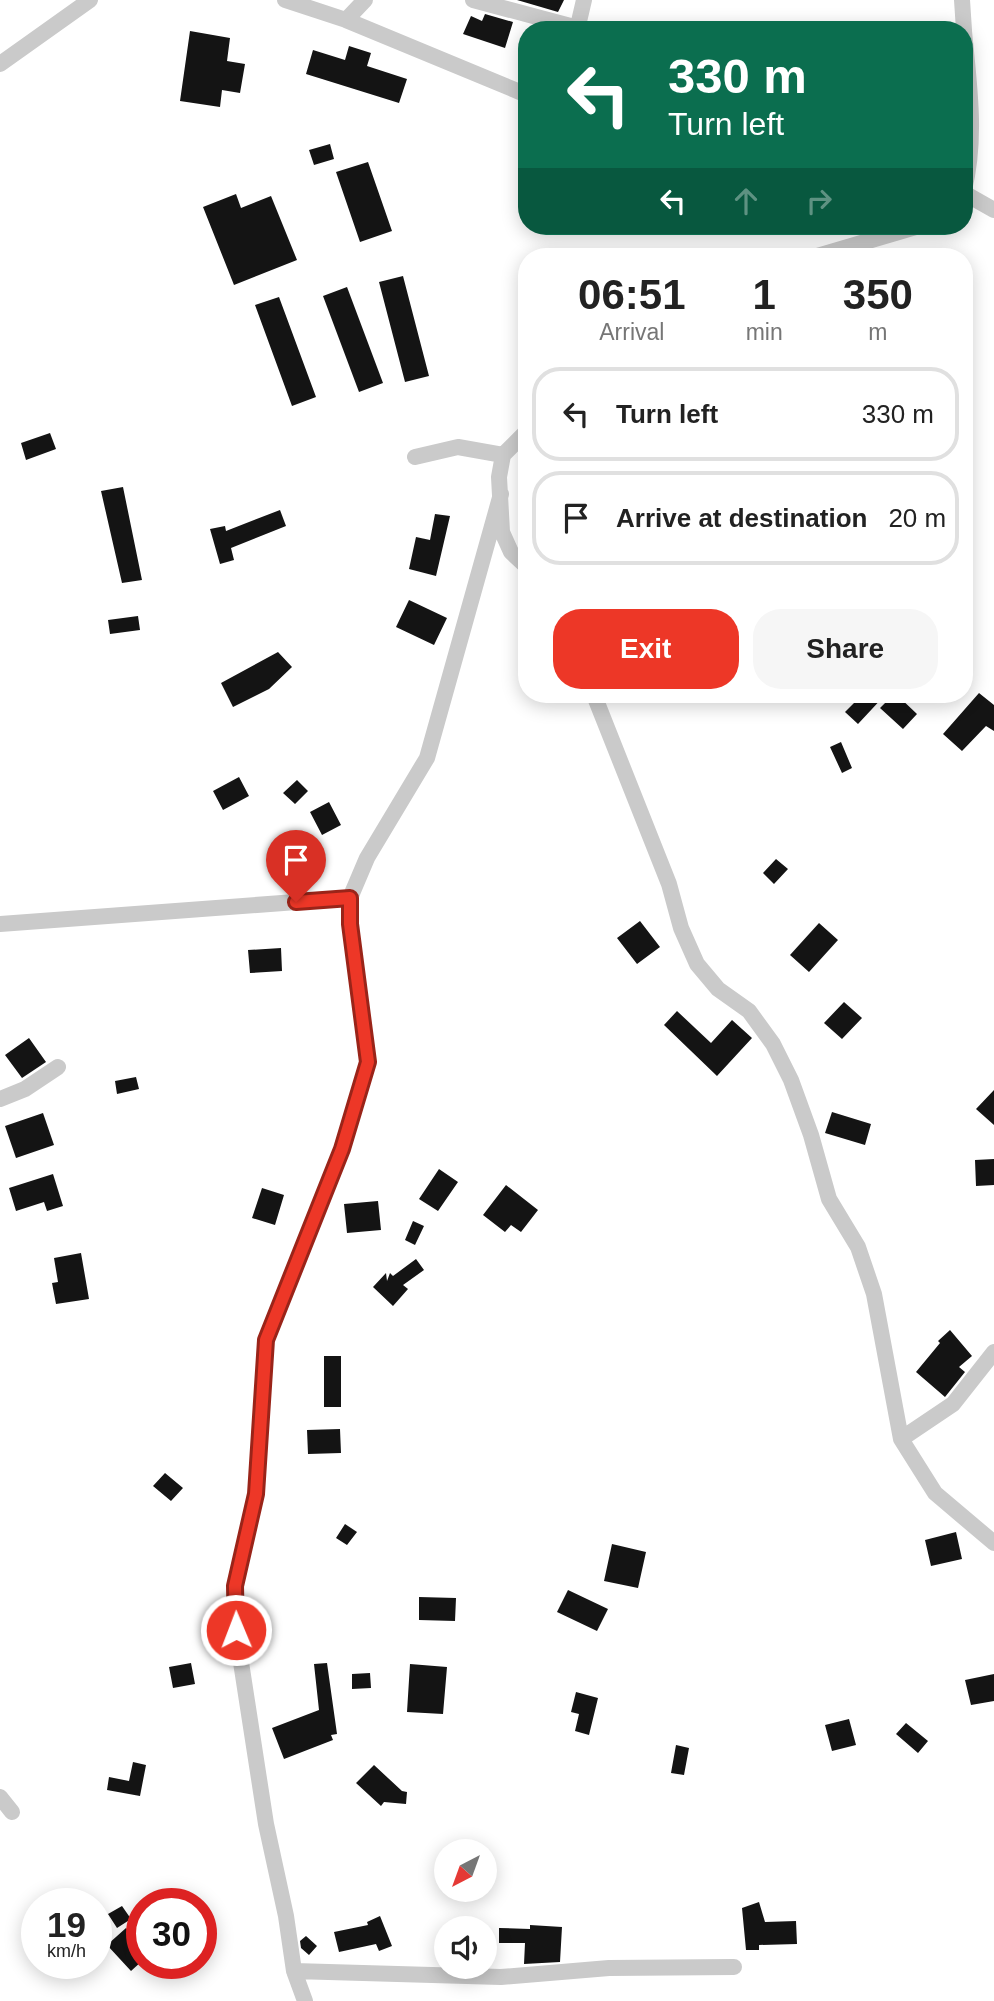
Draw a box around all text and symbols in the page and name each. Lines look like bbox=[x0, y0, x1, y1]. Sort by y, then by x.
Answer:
icon: left bbox=[553, 49, 644, 140]
text: 330 m bbox=[668, 49, 807, 103]
text: Turn left bbox=[668, 106, 784, 142]
icon: left bbox=[654, 182, 692, 220]
icon: ahead bbox=[727, 182, 765, 220]
icon: right bbox=[800, 182, 838, 220]
text: 06:51 bbox=[578, 271, 686, 318]
text: 1 bbox=[752, 271, 776, 318]
text: 350 bbox=[843, 271, 913, 318]
text: Arrival bbox=[599, 319, 664, 345]
text: min bbox=[746, 319, 783, 345]
text: m bbox=[868, 319, 887, 345]
icon: left bbox=[557, 395, 595, 433]
text: Turn left bbox=[616, 399, 718, 429]
text: 330 m bbox=[862, 399, 934, 429]
icon: arrive bbox=[557, 499, 595, 537]
text: Arrive at destination bbox=[616, 503, 867, 533]
text: 20 m bbox=[888, 503, 946, 533]
button: Exit bbox=[553, 609, 739, 689]
button: Share bbox=[753, 609, 938, 689]
pin bbox=[266, 830, 326, 902]
icon: arrive bbox=[277, 841, 315, 879]
position arrow bbox=[199, 1593, 273, 1667]
north arrow bbox=[434, 1839, 497, 1902]
map controls bbox=[434, 1839, 497, 1979]
speed limit sign: 30 bbox=[126, 1888, 217, 1979]
text: 19 bbox=[47, 1905, 86, 1944]
button: sound bbox=[434, 1916, 497, 1979]
text: km/h bbox=[47, 1941, 86, 1961]

